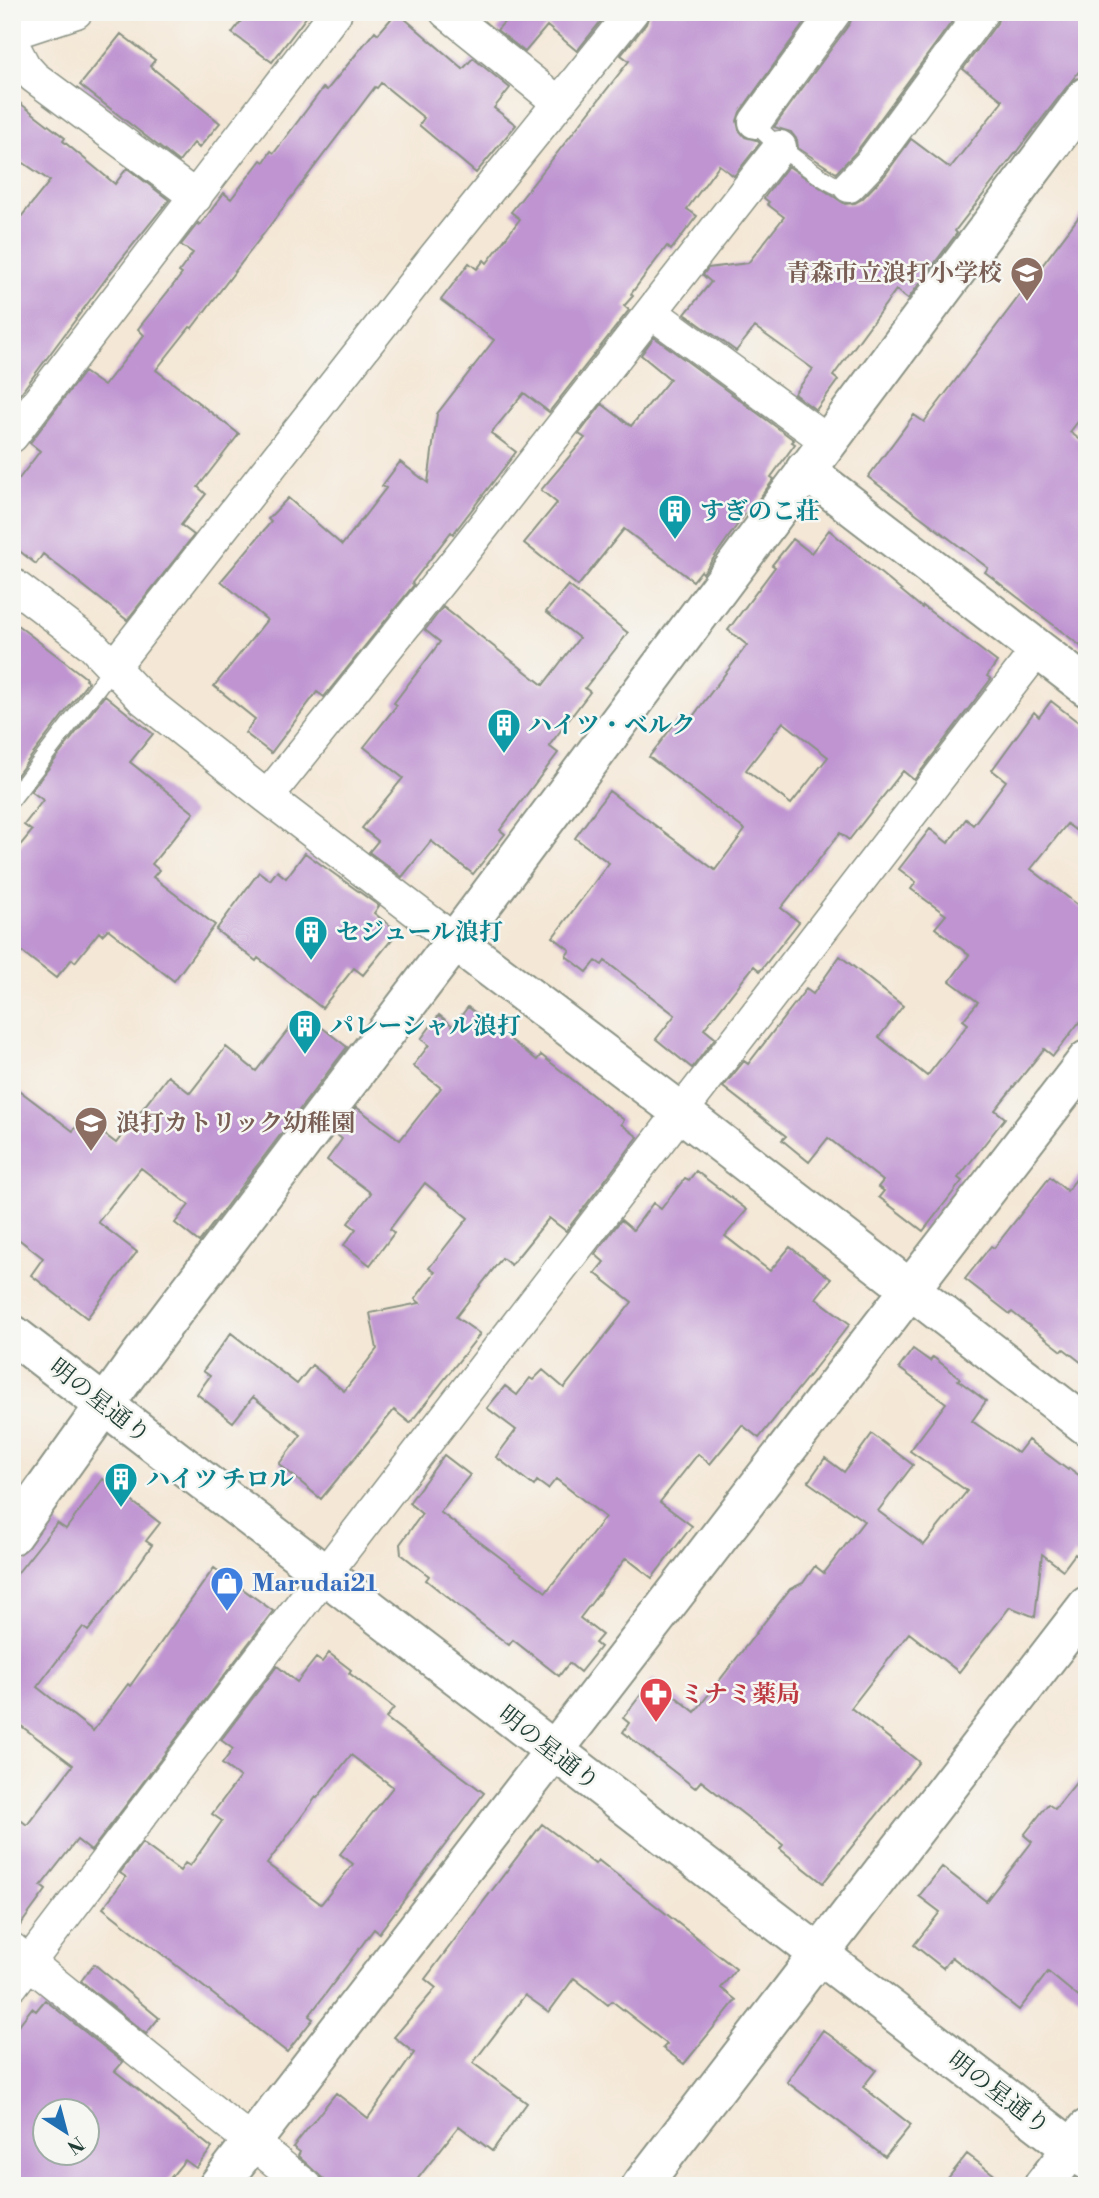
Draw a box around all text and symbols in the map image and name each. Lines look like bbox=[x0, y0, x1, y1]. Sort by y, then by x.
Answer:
school or university icon: 青森市立浪打小学校 bbox=[1008, 254, 1046, 303]
place label: 青森市立浪打小学校 bbox=[786, 259, 1002, 289]
building icon: すぎのこ荘 bbox=[656, 492, 694, 541]
place label: すぎのこ荘 bbox=[700, 497, 820, 527]
building icon: ハイツ・ベルク bbox=[485, 706, 523, 755]
place label: ハイツ・ベルク bbox=[528, 711, 696, 741]
building icon: セジュール浪打 bbox=[292, 913, 330, 962]
place label: セジュール浪打 bbox=[336, 918, 503, 948]
building icon: パレーシャル浪打 bbox=[286, 1007, 324, 1056]
place label: パレーシャル浪打 bbox=[330, 1012, 521, 1042]
school or university icon: 浪打カトリック幼稚園 bbox=[72, 1104, 110, 1153]
place label: 浪打カトリック幼稚園 bbox=[116, 1109, 355, 1139]
street label: 明の星通り bbox=[43, 1353, 156, 1451]
building icon: ハイツ チロル bbox=[102, 1460, 140, 1509]
place label: ハイツ チロル bbox=[146, 1465, 294, 1495]
shop icon: Marudai21 bbox=[208, 1564, 246, 1613]
place label: Marudai21 bbox=[252, 1569, 378, 1599]
pharmacy icon: ミナミ薬局 bbox=[637, 1675, 675, 1724]
place label: ミナミ薬局 bbox=[680, 1680, 800, 1710]
street label: 明の星通り bbox=[492, 1700, 605, 1798]
street label: 明の星通り bbox=[941, 2046, 1055, 2142]
north arrow bbox=[32, 2096, 102, 2166]
text: N bbox=[62, 2131, 89, 2159]

